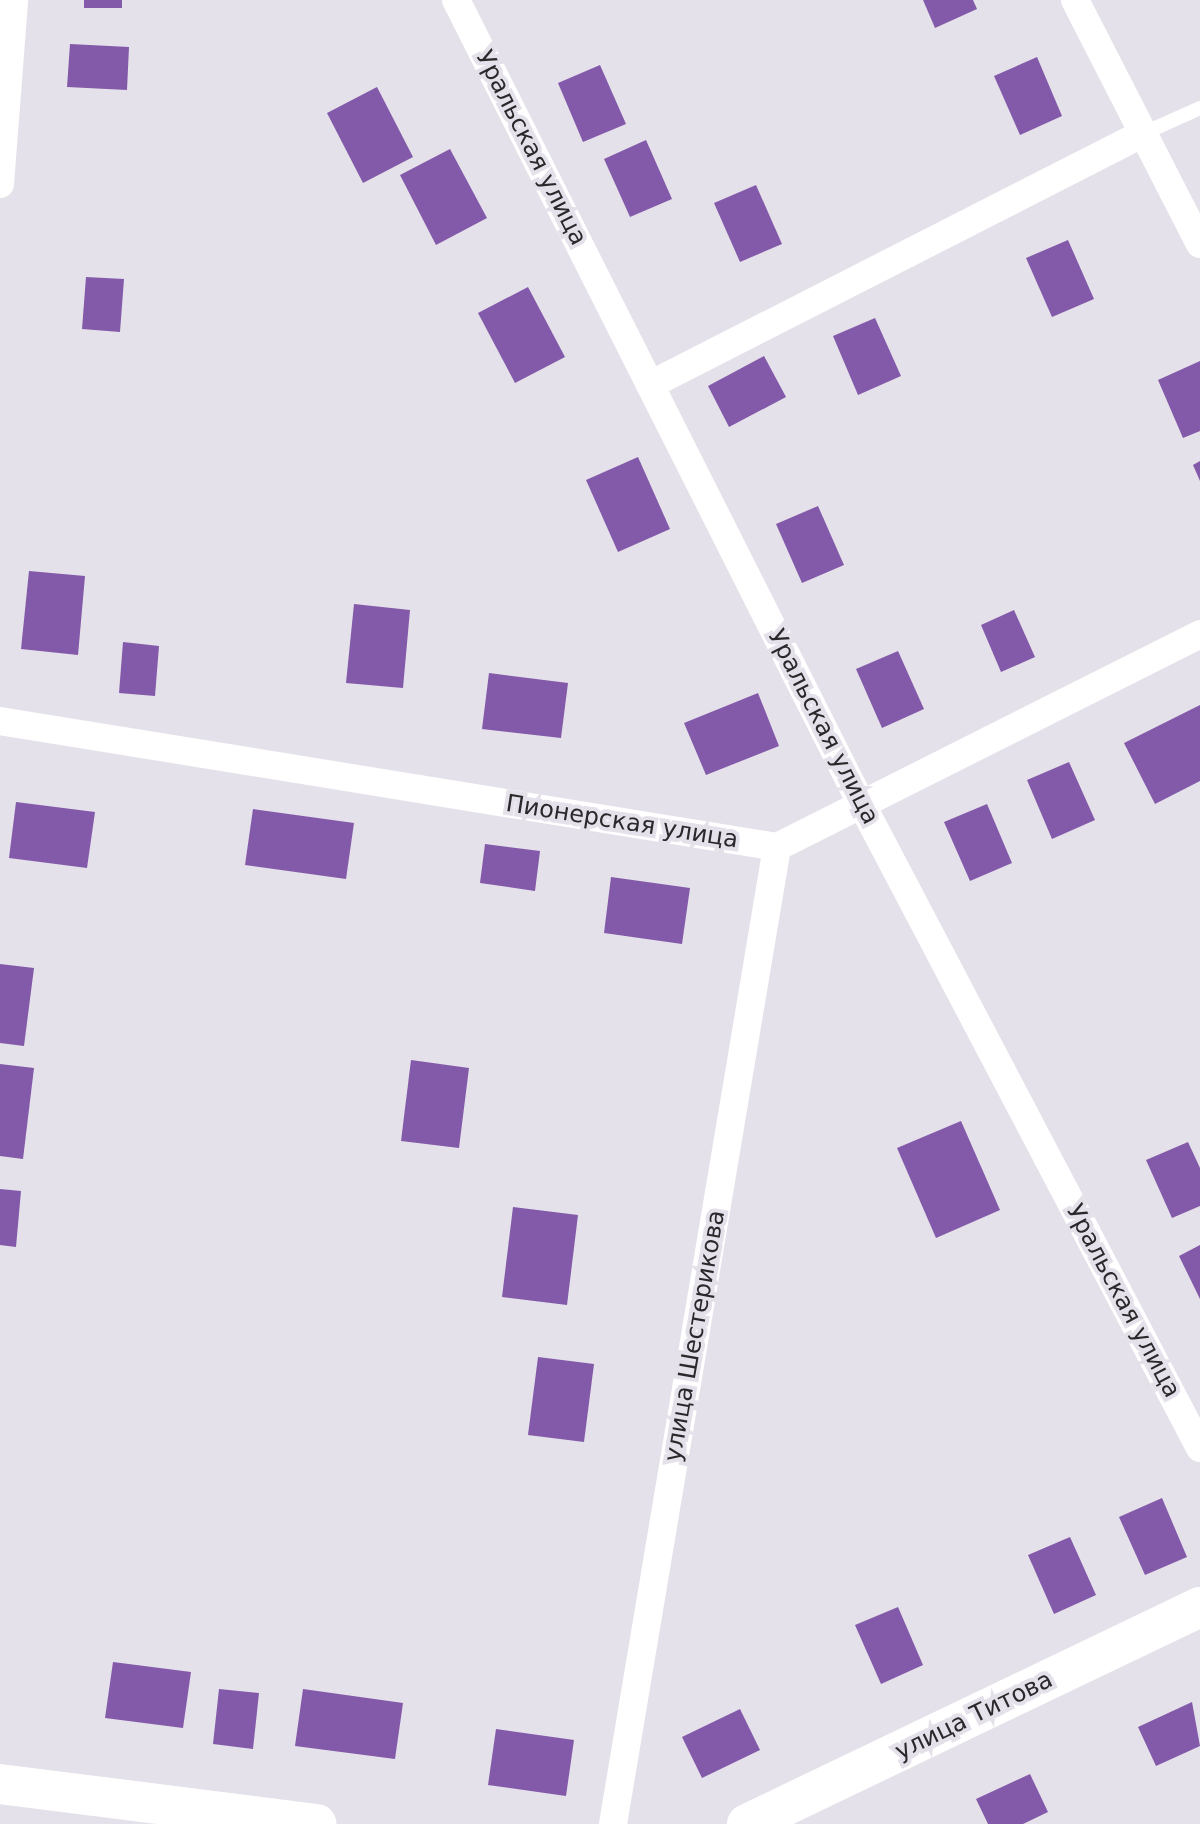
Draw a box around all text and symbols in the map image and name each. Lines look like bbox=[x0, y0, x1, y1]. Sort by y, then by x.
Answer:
street label: Уральская улица bbox=[469, 46, 593, 250]
street label: Уральская улица bbox=[761, 625, 885, 829]
street label: Пионерская улица bbox=[504, 789, 740, 855]
street label: Уральская улица bbox=[1060, 1199, 1186, 1403]
street label: улица Шестерикова bbox=[659, 1208, 731, 1464]
street label: улица Титова bbox=[891, 1665, 1057, 1767]

